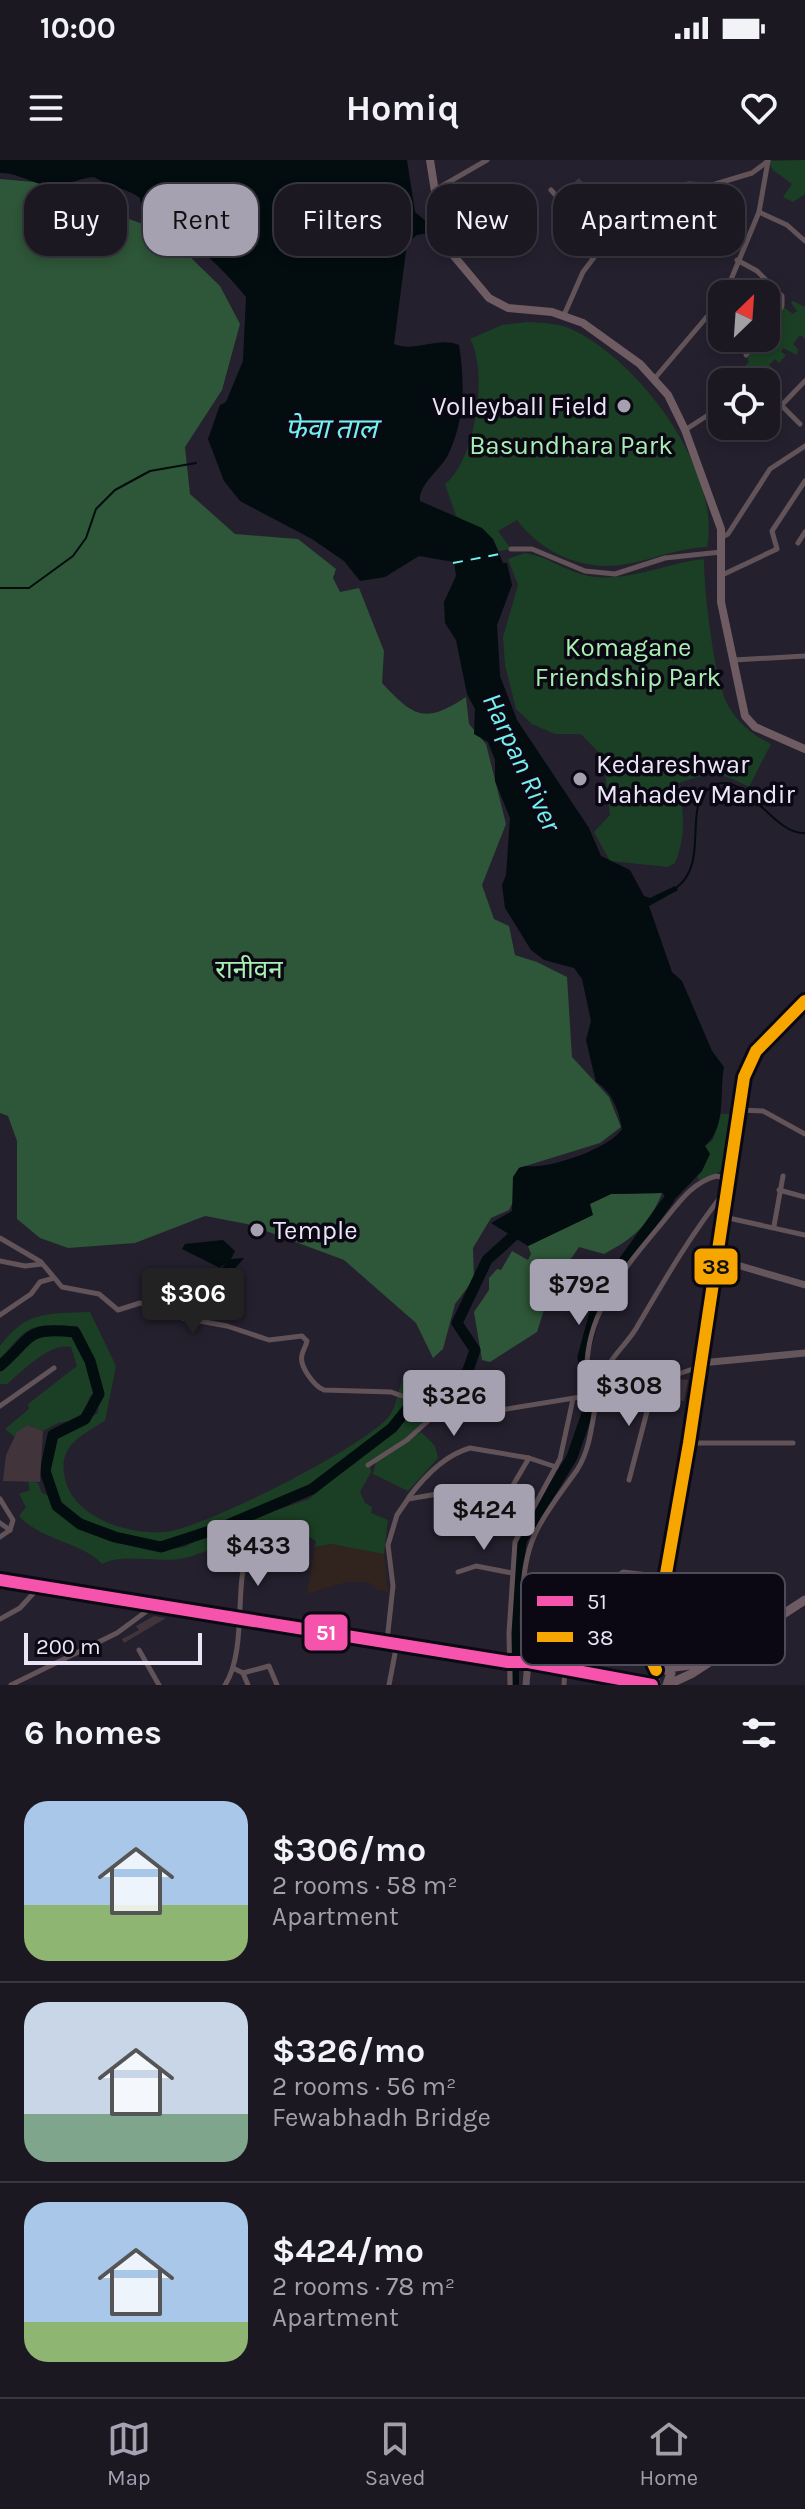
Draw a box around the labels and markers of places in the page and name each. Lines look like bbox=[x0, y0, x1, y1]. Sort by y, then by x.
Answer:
place label: Volleyball Field bbox=[432, 391, 608, 422]
marker: Volleyball Field bbox=[615, 397, 633, 415]
place label: Kedareshwar Mahadev Mandir bbox=[596, 749, 796, 810]
marker: Kedareshwar Mahadev Mandir bbox=[571, 770, 589, 788]
place label: Temple bbox=[273, 1215, 358, 1246]
marker: Temple bbox=[248, 1221, 266, 1239]
pin: $792 bbox=[532, 1259, 626, 1327]
pin: $306 bbox=[146, 1268, 240, 1336]
pin: $308 bbox=[582, 1360, 676, 1428]
pin: $326 bbox=[407, 1370, 501, 1438]
pin: $424 bbox=[437, 1484, 531, 1552]
pin: $433 bbox=[211, 1520, 305, 1588]

